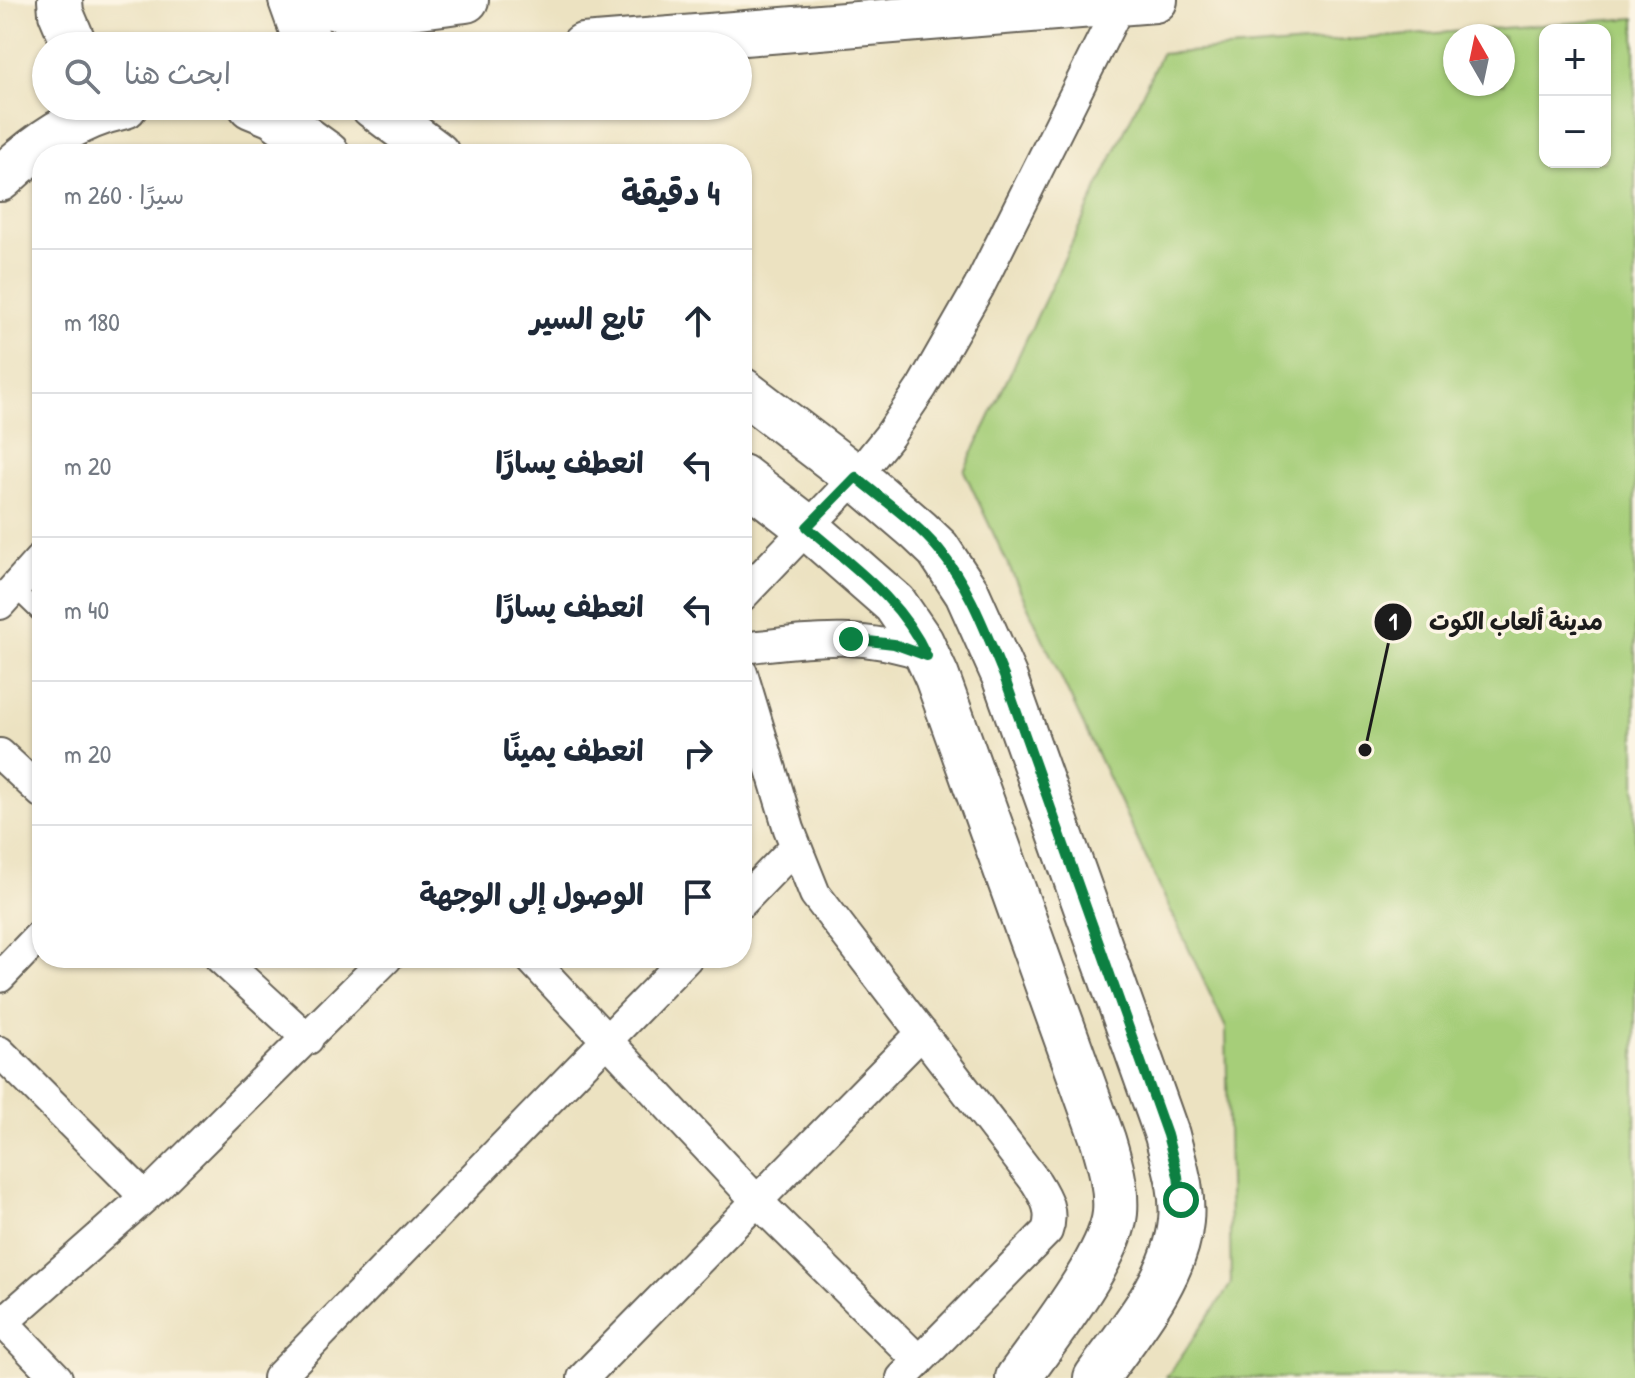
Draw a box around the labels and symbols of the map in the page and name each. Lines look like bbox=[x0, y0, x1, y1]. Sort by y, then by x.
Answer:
north arrow bbox=[1443, 24, 1515, 96]
callout: مدينة ألعاب الكوت bbox=[1373, 598, 1619, 646]
text: 1 bbox=[1389, 605, 1398, 637]
text: مدينة ألعاب الكوت bbox=[1429, 605, 1603, 637]
route end bbox=[833, 621, 869, 657]
route start bbox=[1163, 1182, 1199, 1218]

